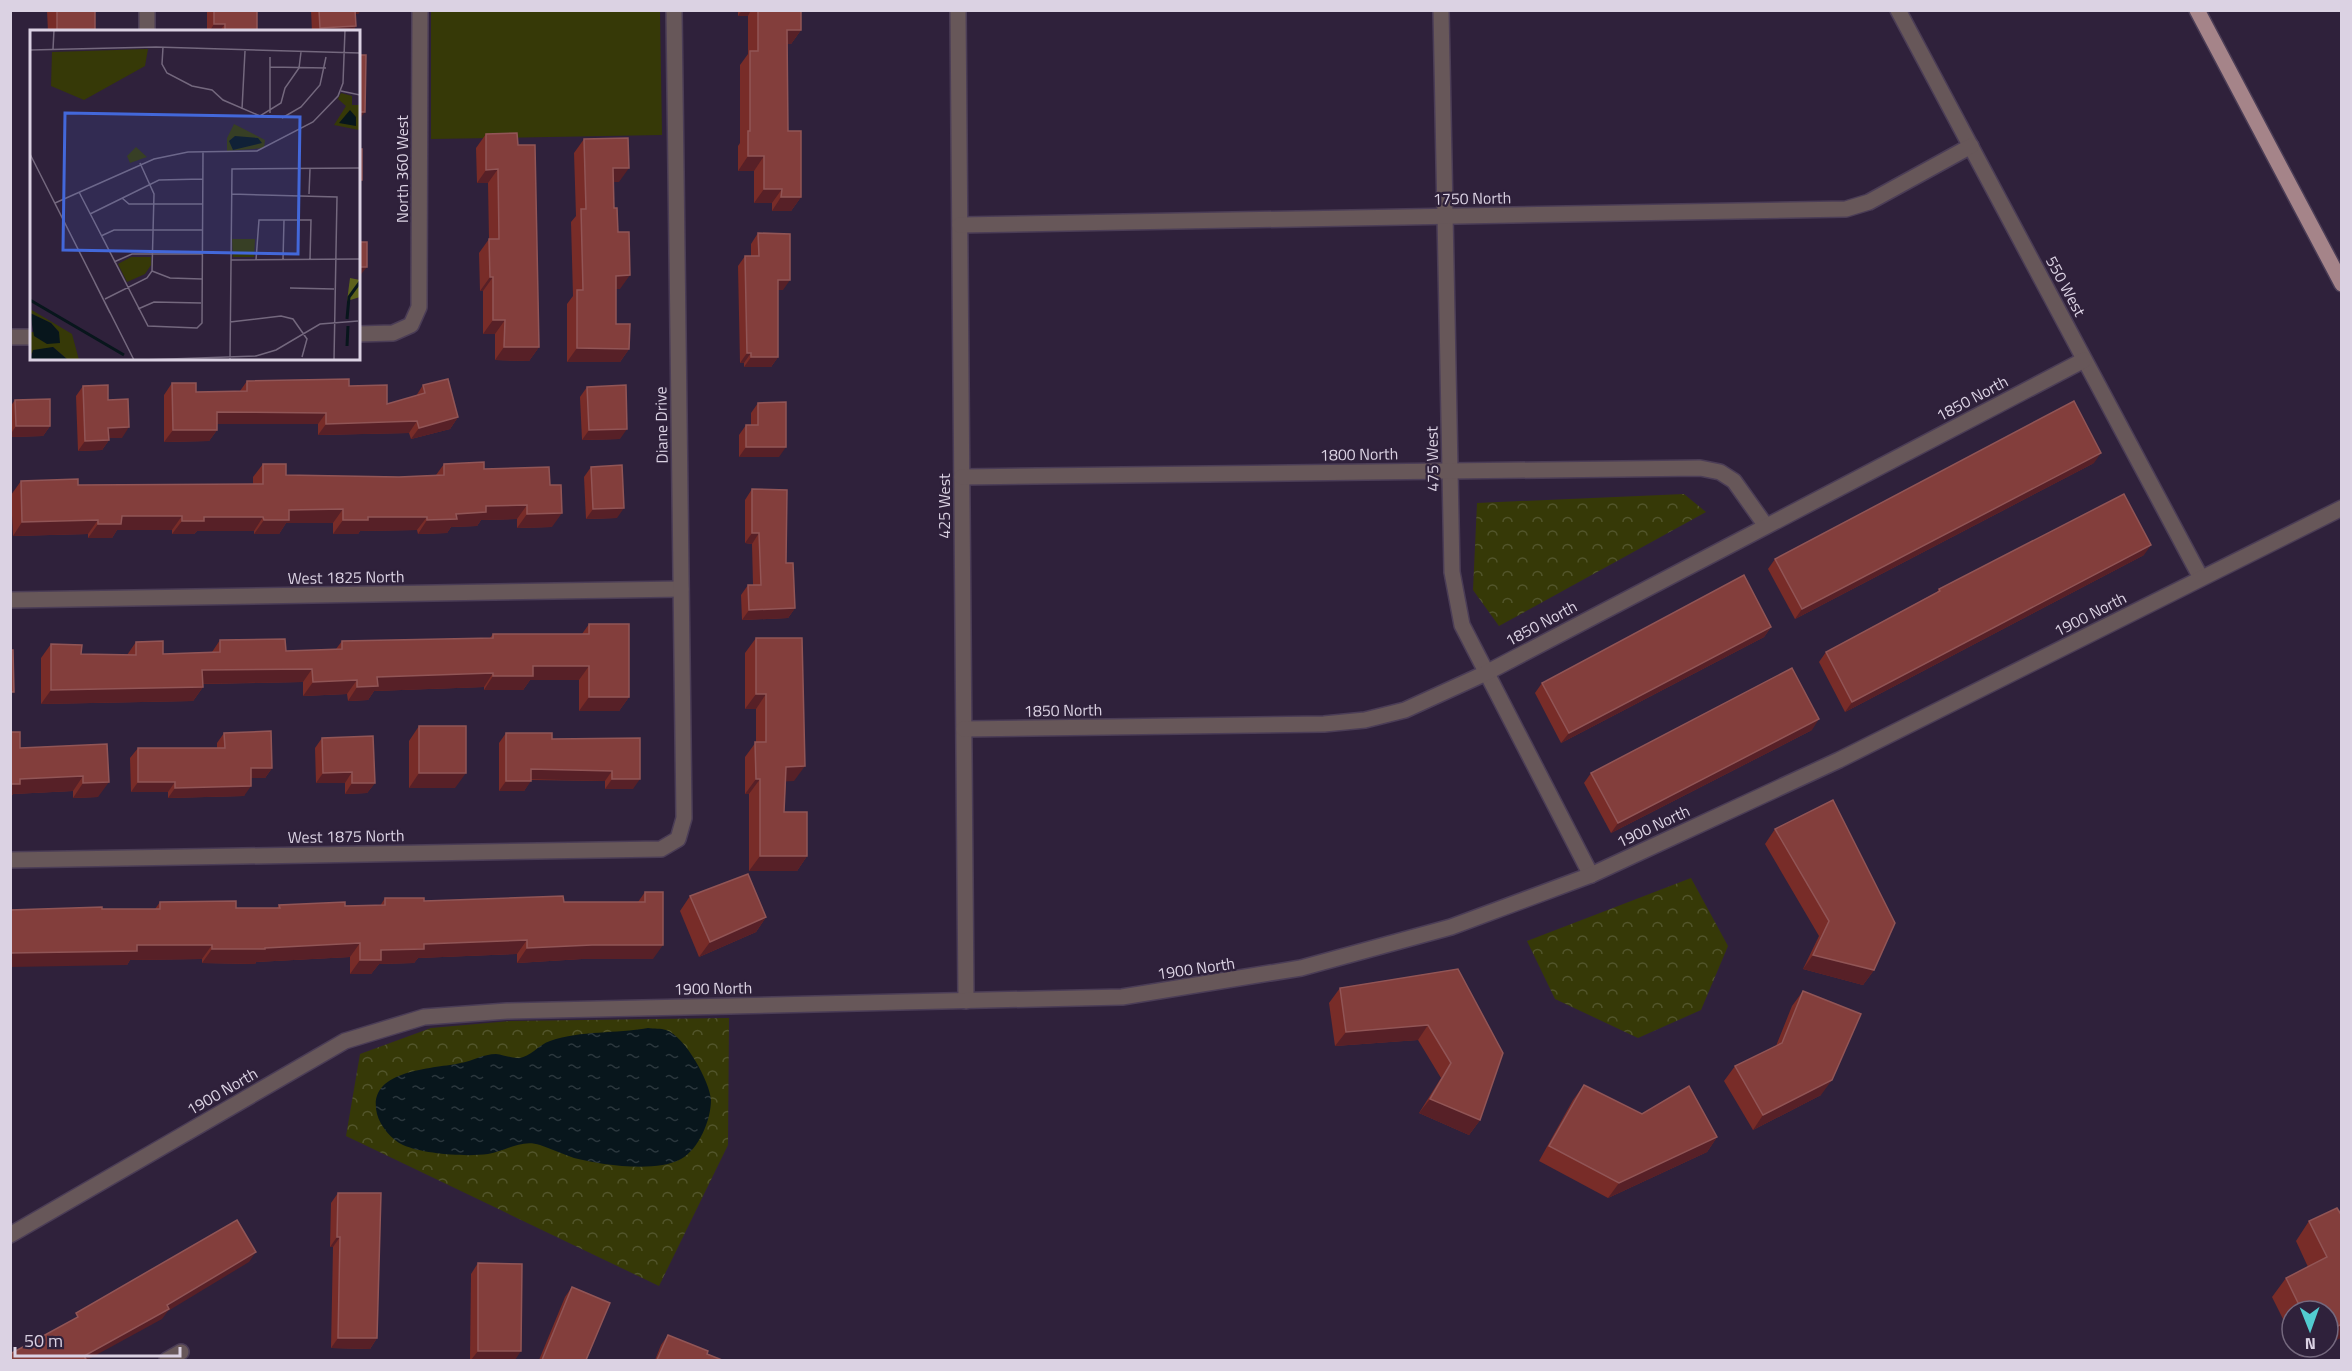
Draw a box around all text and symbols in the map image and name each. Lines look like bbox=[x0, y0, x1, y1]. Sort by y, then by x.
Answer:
inset map bbox=[30, 30, 360, 360]
street label: North 360 West bbox=[390, 115, 414, 223]
street label: 1750 North bbox=[1433, 185, 1511, 211]
street label: 550 West bbox=[2040, 251, 2092, 321]
street label: 1850 North bbox=[1932, 369, 2012, 427]
street label: Diane Drive bbox=[648, 386, 674, 464]
street label: 475 West bbox=[1419, 426, 1445, 492]
street label: 1800 North bbox=[1320, 441, 1398, 467]
street label: 425 West bbox=[932, 473, 956, 539]
street label: West 1825 North bbox=[287, 564, 405, 590]
street label: 1900 North bbox=[2050, 586, 2130, 642]
street label: 1850 North bbox=[1501, 594, 1581, 652]
street label: 1850 North bbox=[1024, 697, 1102, 723]
street label: 1900 North bbox=[1612, 799, 1694, 853]
street label: West 1875 North bbox=[287, 823, 405, 849]
street label: 1900 North bbox=[1156, 951, 1236, 985]
street label: 1900 North bbox=[674, 975, 752, 1001]
street label: 1900 North bbox=[182, 1061, 262, 1121]
north arrow bbox=[2280, 1299, 2340, 1359]
scale bar bbox=[15, 1320, 180, 1358]
text: 50 m bbox=[24, 1327, 63, 1354]
text: N bbox=[2305, 1332, 2316, 1356]

